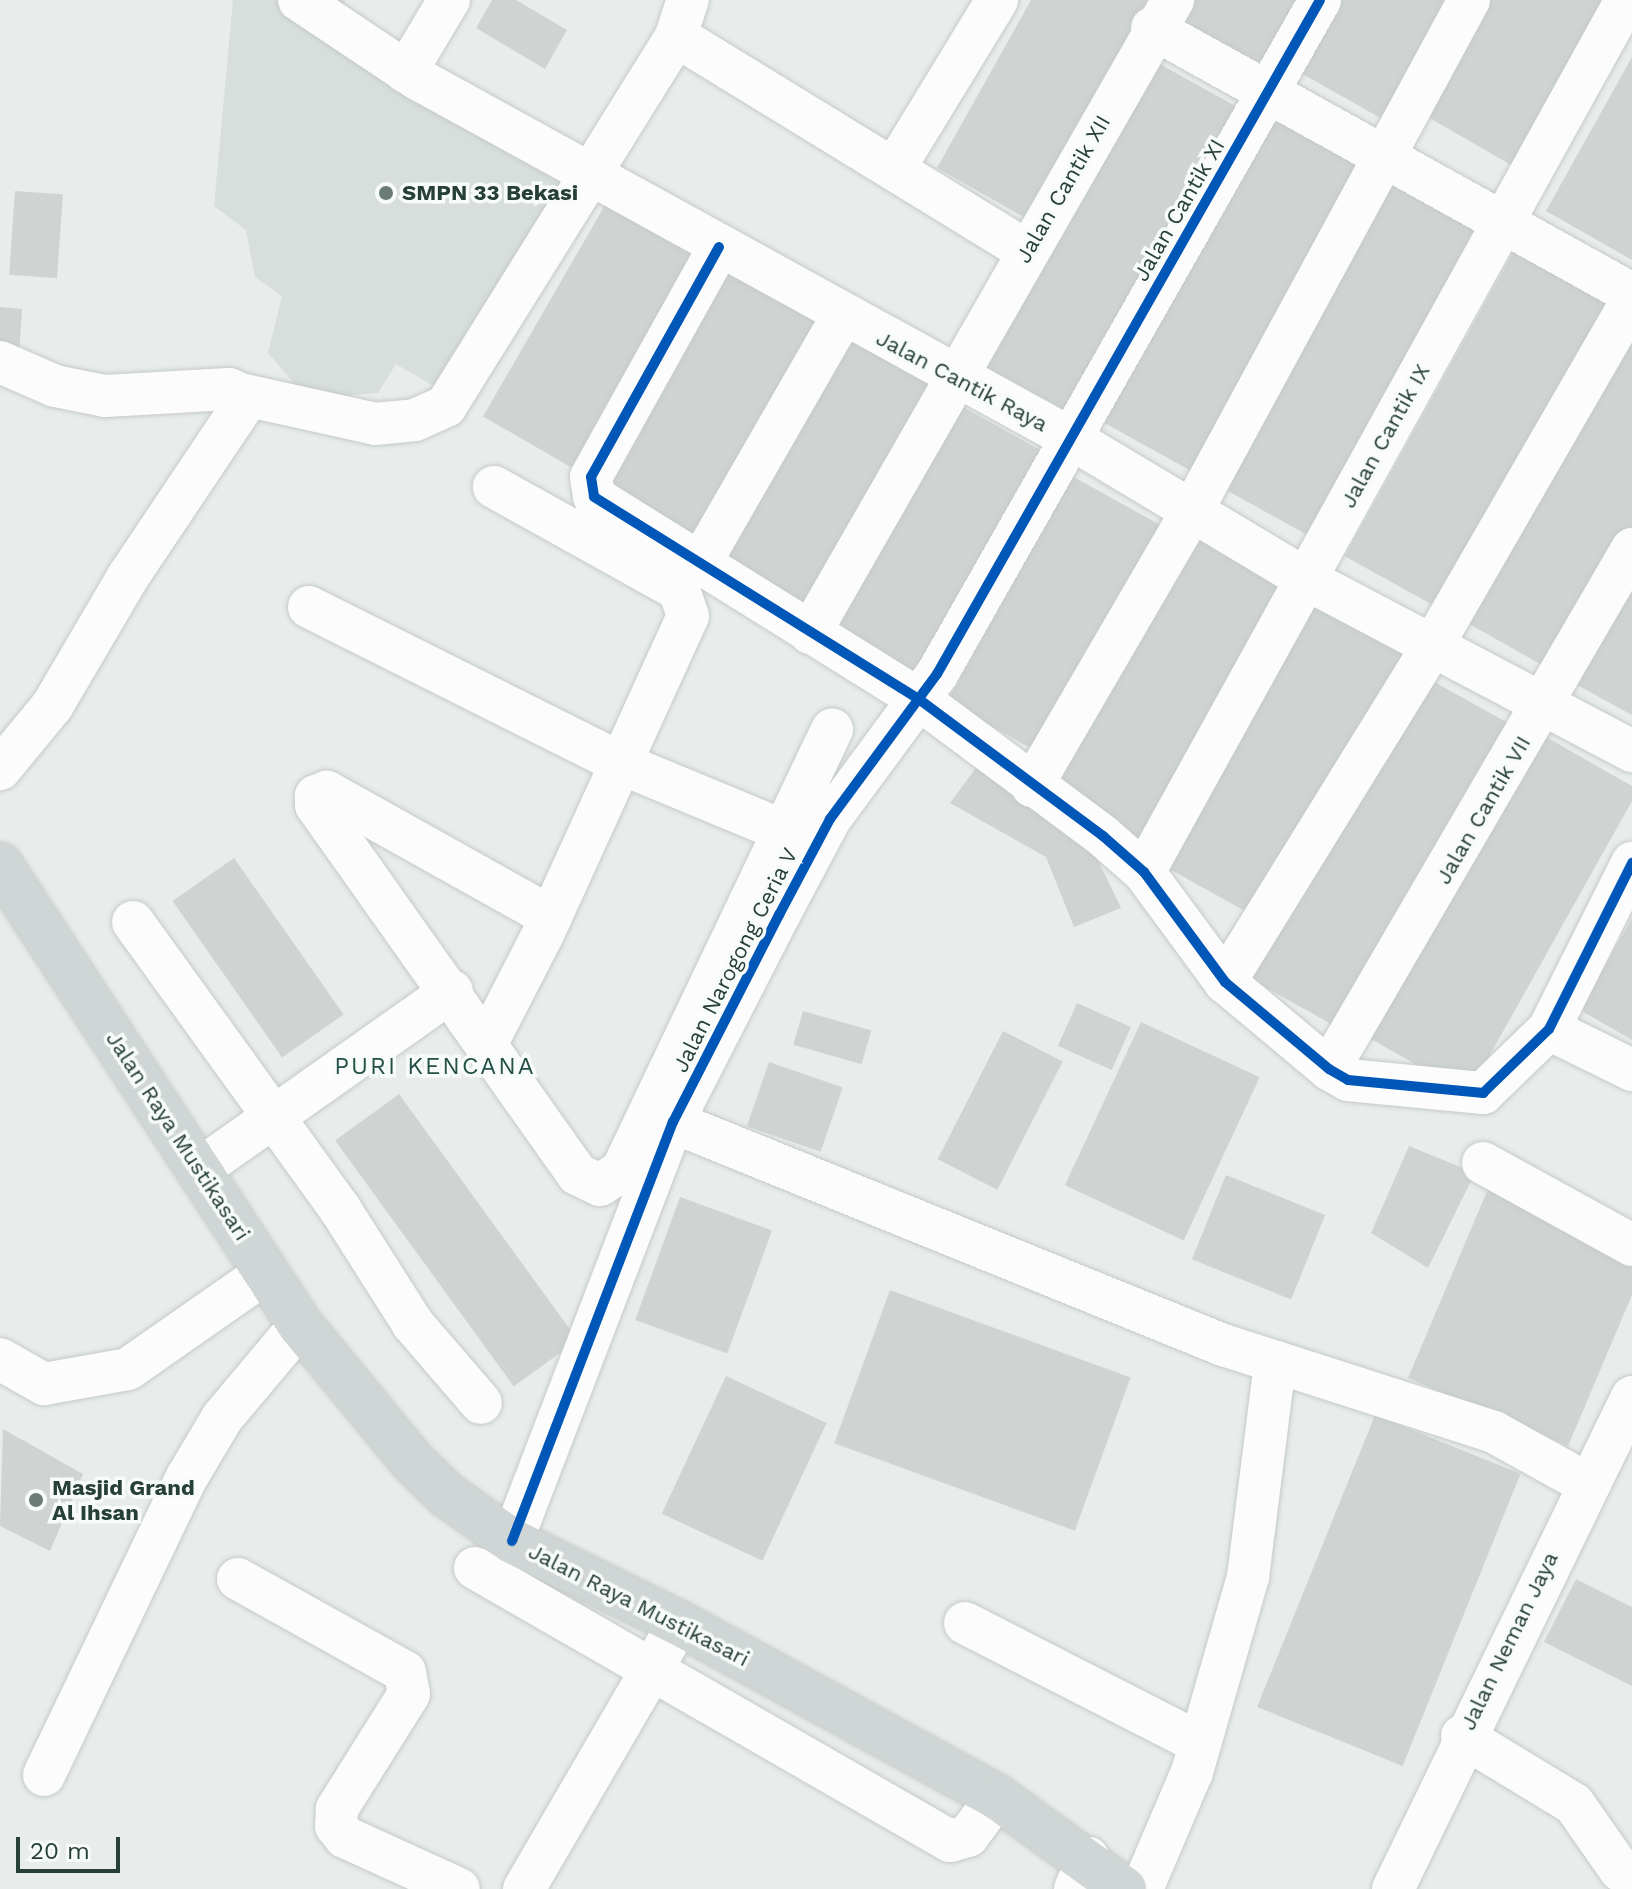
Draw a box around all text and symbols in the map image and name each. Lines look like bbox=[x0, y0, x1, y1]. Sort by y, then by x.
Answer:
street label: Jalan Cantik XII bbox=[1010, 110, 1116, 268]
street label: Jalan Cantik XI bbox=[1127, 134, 1231, 286]
place label: SMPN 33 Bekasi bbox=[402, 180, 578, 206]
marker: SMPN 33 Bekasi bbox=[377, 184, 395, 202]
street label: Jalan Cantik Raya bbox=[872, 325, 1052, 437]
street label: Jalan Cantik IX bbox=[1335, 359, 1435, 513]
street label: Jalan Cantik VII bbox=[1430, 731, 1536, 889]
street label: Jalan Narogong Ceria V bbox=[667, 843, 803, 1077]
street label: Jalan Raya Mustikasari bbox=[100, 1026, 256, 1246]
district label: PURI KENCANA bbox=[334, 1053, 536, 1081]
place label: Masjid Grand Al Ihsan bbox=[52, 1474, 195, 1526]
marker: Masjid Grand Al Ihsan bbox=[27, 1491, 45, 1509]
street label: Jalan Raya Mustikasari bbox=[524, 1538, 754, 1672]
street label: Jalan Neman Jaya bbox=[1454, 1547, 1564, 1735]
scale bar bbox=[20, 1821, 124, 1871]
text: 20 m bbox=[30, 1837, 90, 1865]

